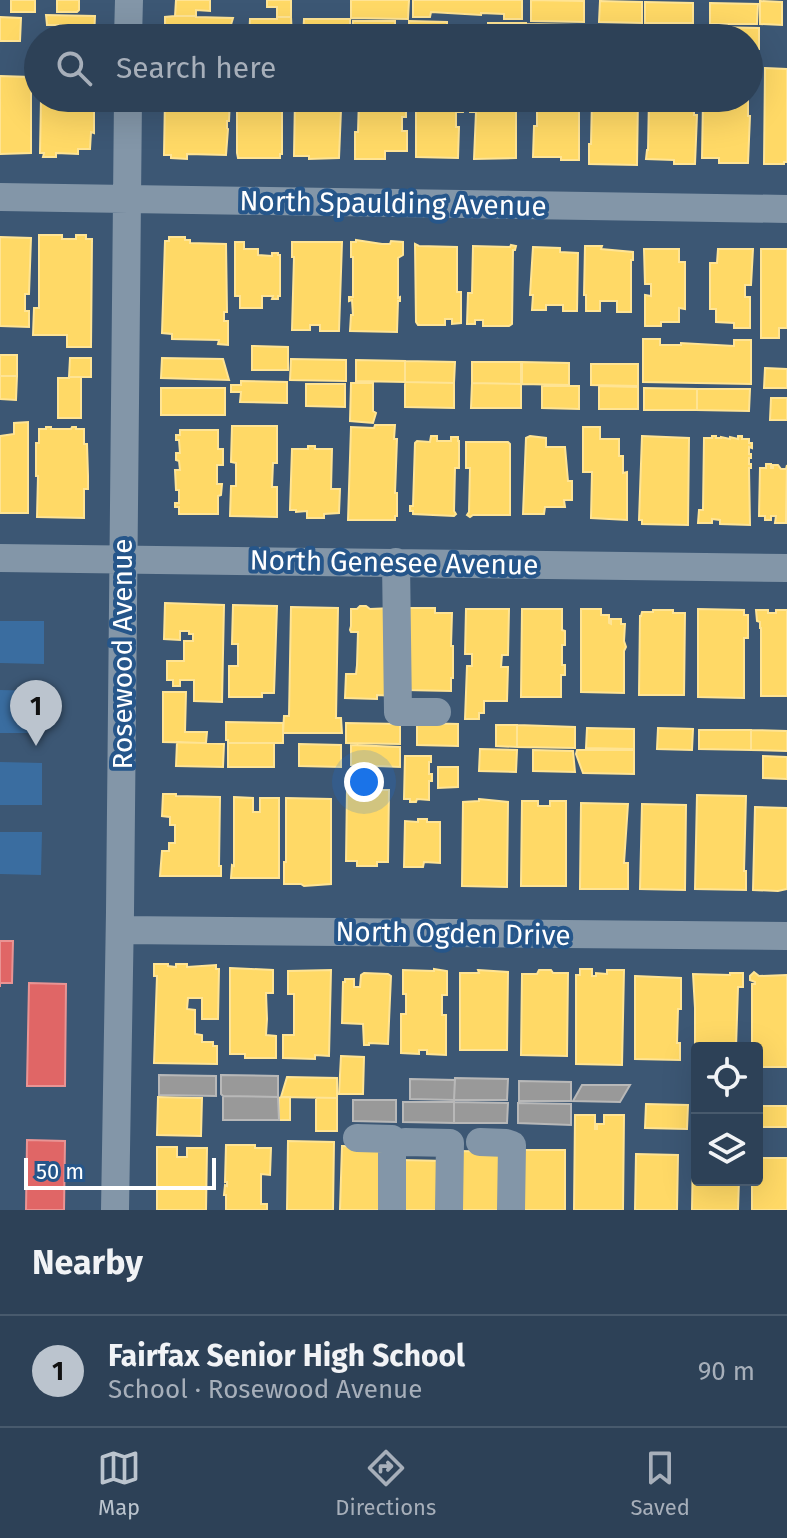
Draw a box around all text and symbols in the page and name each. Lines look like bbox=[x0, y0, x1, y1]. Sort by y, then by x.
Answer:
search box bbox=[24, 24, 763, 112]
icon: search bbox=[52, 46, 96, 90]
text: Search here bbox=[116, 50, 276, 86]
street label: North Spaulding Avenue bbox=[239, 184, 547, 223]
street label: Rosewood Avenue bbox=[106, 538, 139, 770]
street label: North Genesee Avenue bbox=[249, 543, 539, 582]
pin: 1 bbox=[10, 680, 62, 746]
your location bbox=[344, 762, 384, 802]
street label: North Ogden Drive bbox=[335, 915, 571, 952]
map controls bbox=[691, 1042, 763, 1186]
button: locate bbox=[691, 1042, 763, 1114]
button: layers bbox=[691, 1114, 763, 1186]
scale bar bbox=[24, 1154, 216, 1190]
text: 50 m bbox=[36, 1158, 84, 1185]
text: Nearby bbox=[32, 1242, 143, 1283]
text: Fairfax Senior High School bbox=[108, 1338, 465, 1374]
text: 1 bbox=[52, 1356, 64, 1387]
text: 90 m bbox=[698, 1356, 755, 1387]
text: School · Rosewood Avenue bbox=[108, 1374, 422, 1405]
tab: Map bbox=[97, 1446, 141, 1521]
tab: Directions bbox=[335, 1446, 436, 1521]
tab: Saved bbox=[630, 1446, 690, 1521]

